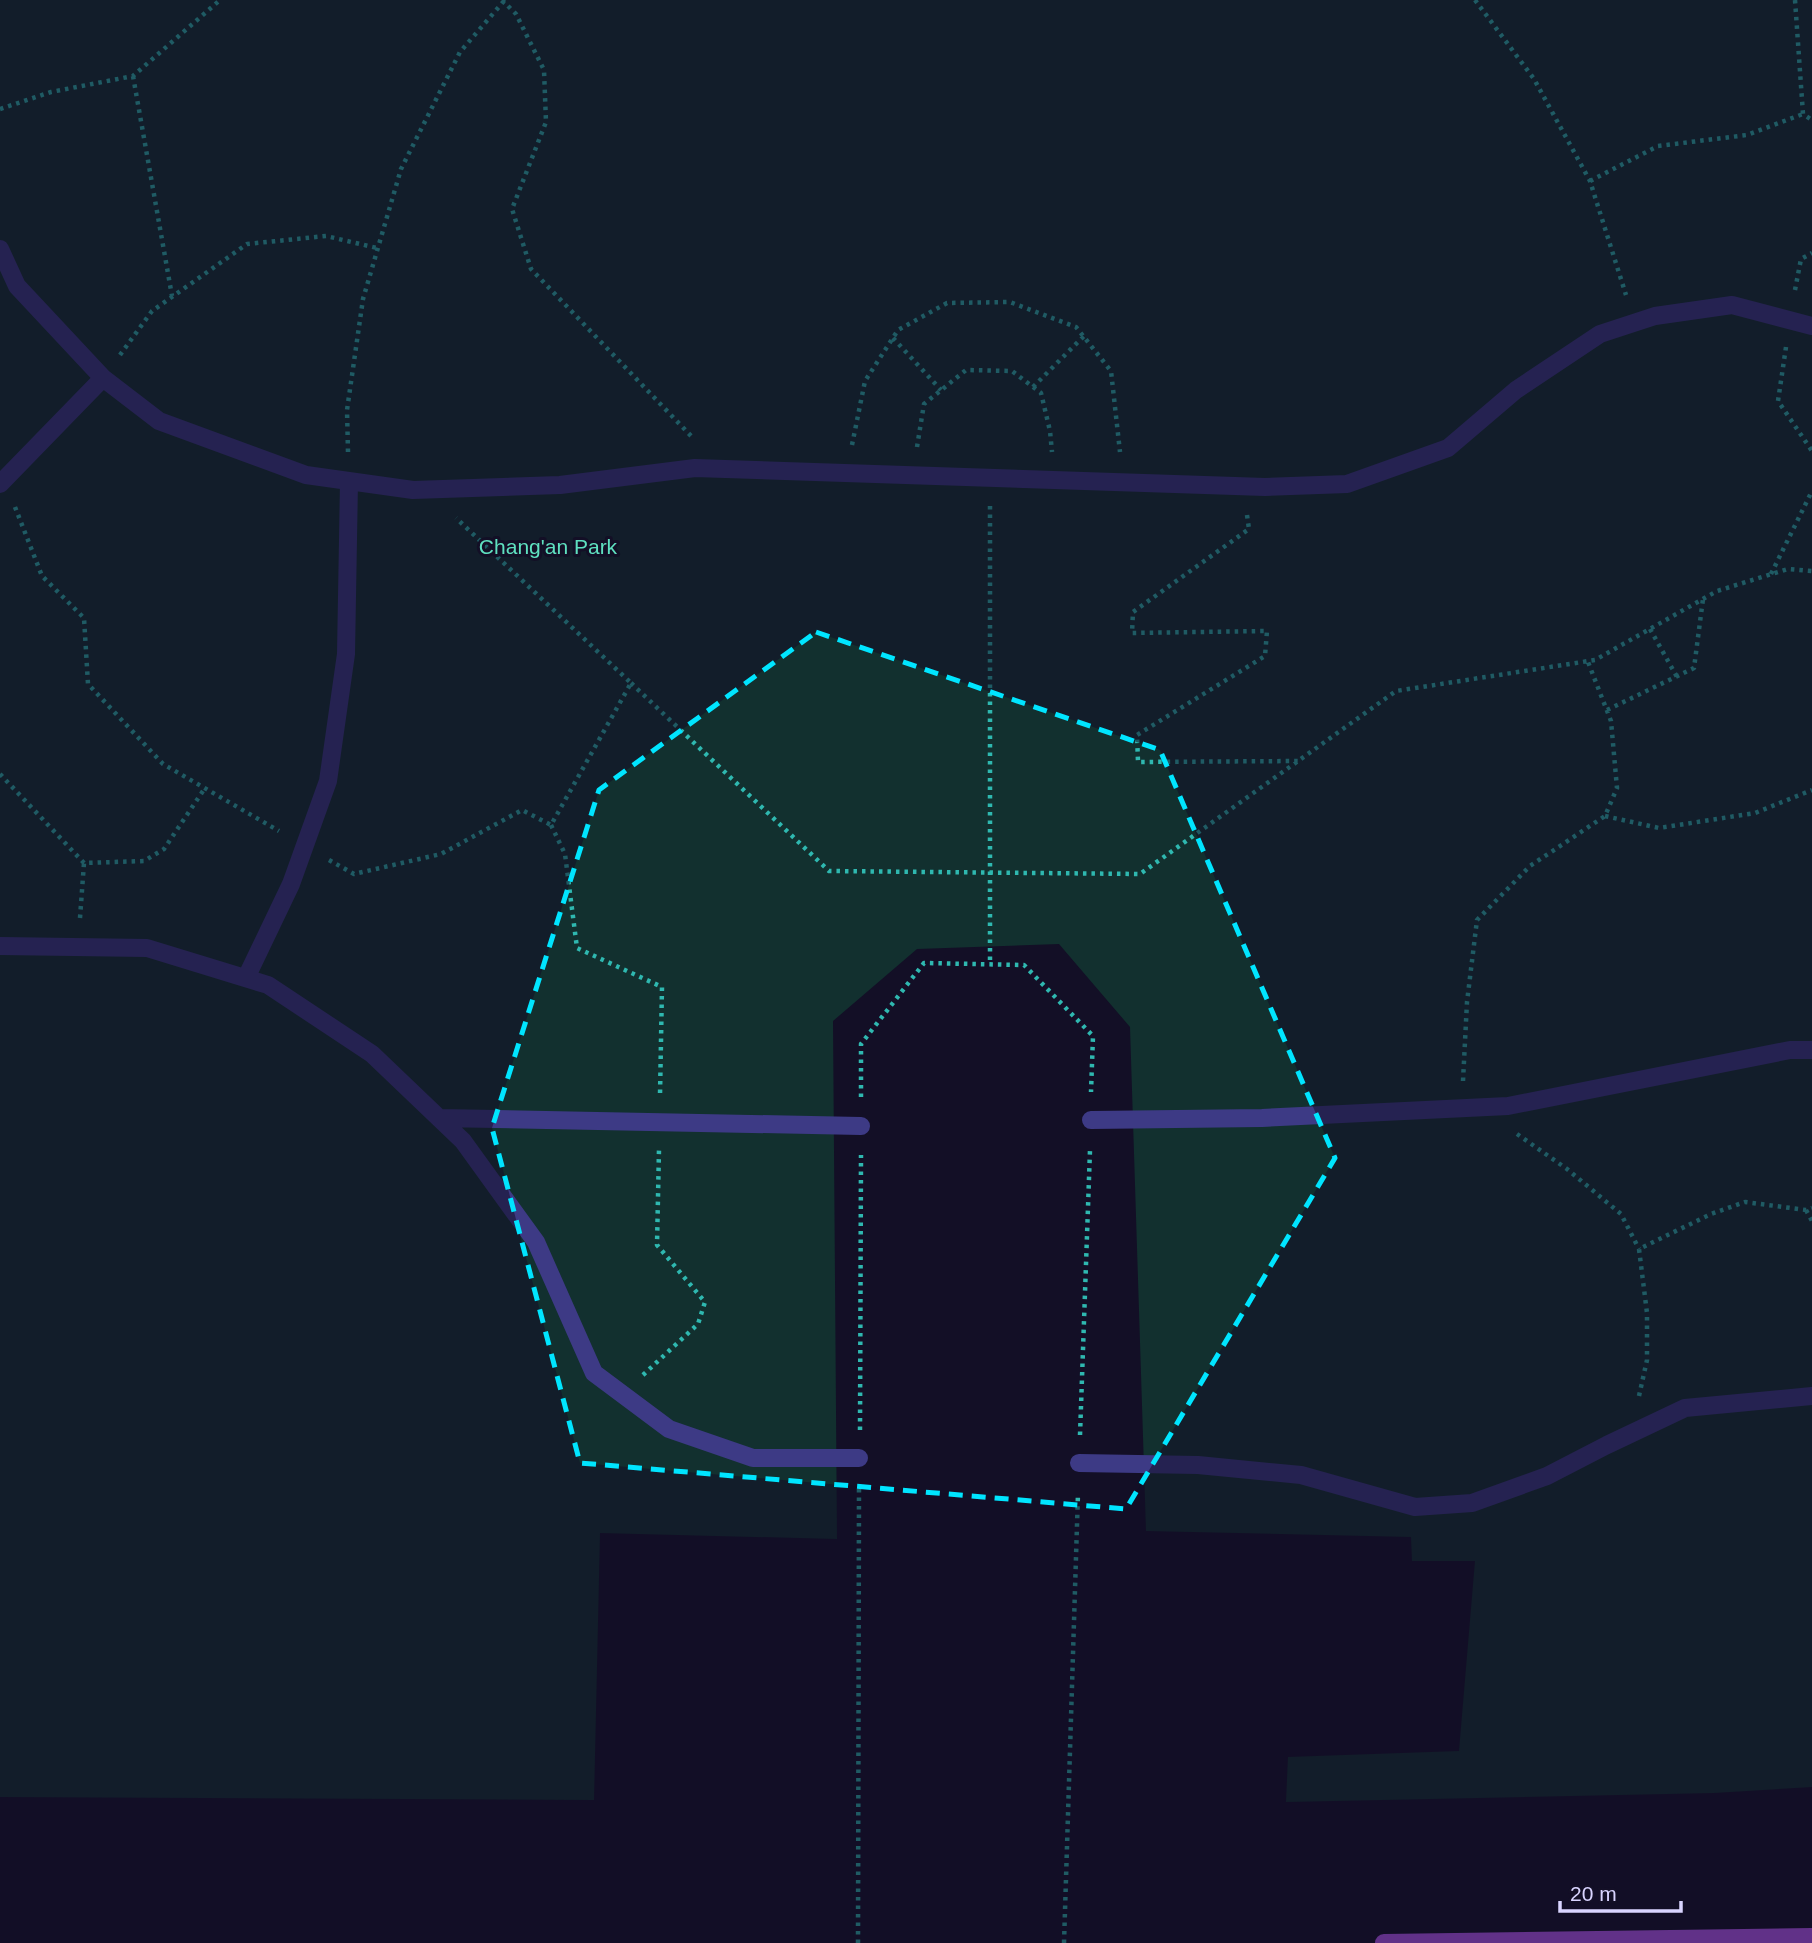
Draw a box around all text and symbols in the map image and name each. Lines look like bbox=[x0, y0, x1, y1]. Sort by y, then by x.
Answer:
park label: Chang'an Park bbox=[479, 535, 618, 558]
scale bar bbox=[1560, 1870, 1681, 1914]
text: 20 m bbox=[1570, 1882, 1617, 1905]

